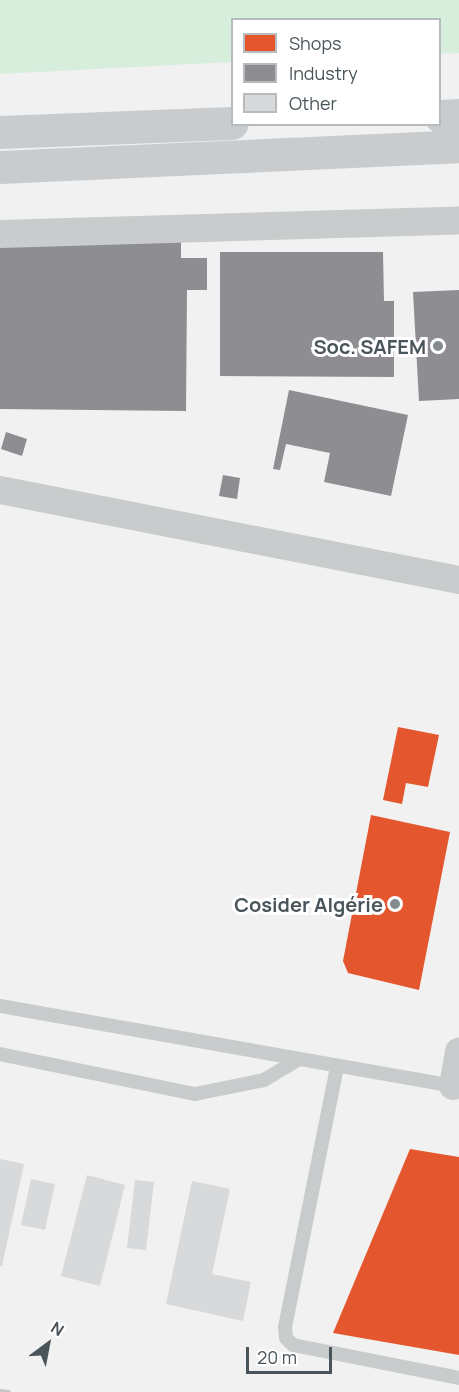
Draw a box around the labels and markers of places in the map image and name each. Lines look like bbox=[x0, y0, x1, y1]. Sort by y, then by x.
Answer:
place label: Soc. SAFEM bbox=[313, 334, 426, 358]
marker: Soc. SAFEM bbox=[431, 339, 445, 353]
place label: Cosider Algérie bbox=[234, 892, 383, 916]
marker: Cosider Algérie bbox=[388, 897, 402, 911]

